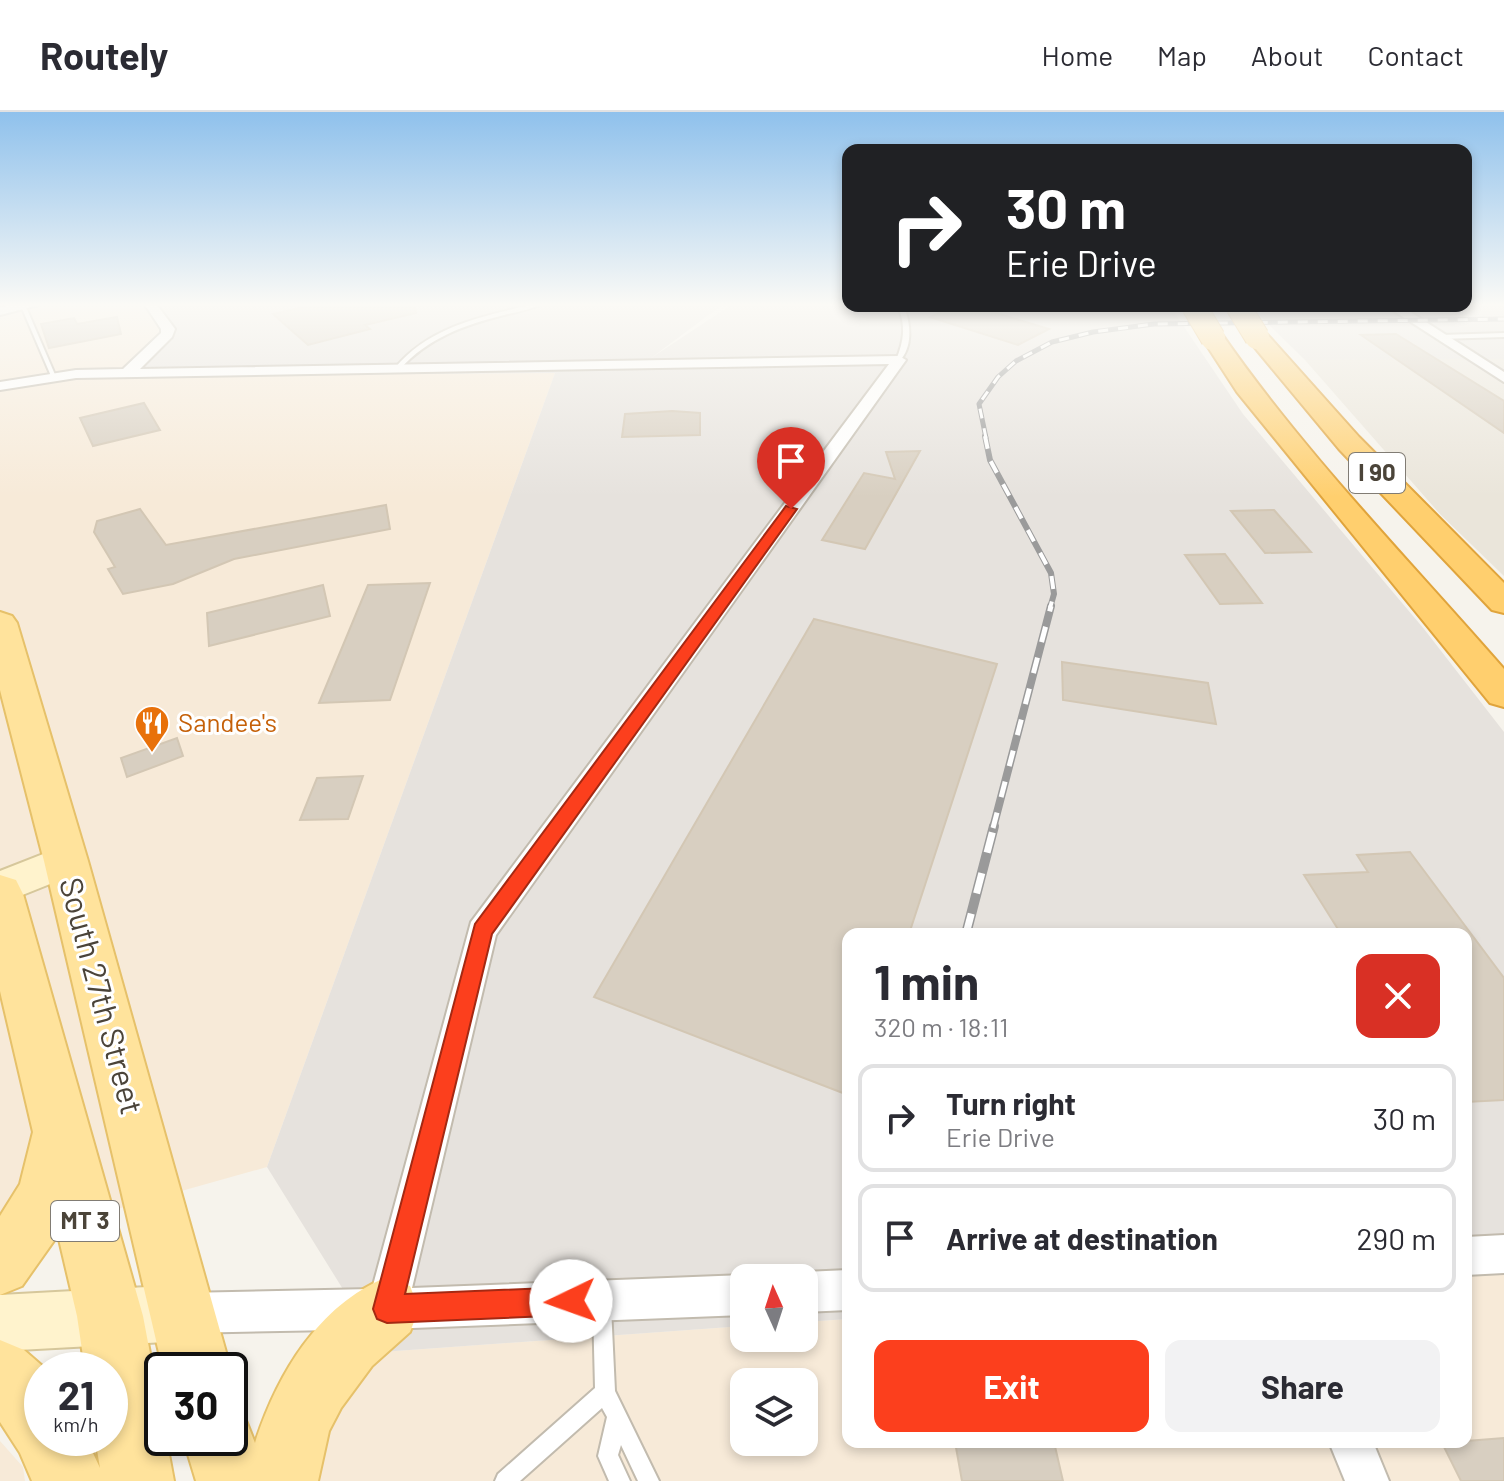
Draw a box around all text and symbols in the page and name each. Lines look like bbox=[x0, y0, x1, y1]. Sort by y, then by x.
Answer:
text: Routely bbox=[40, 32, 168, 78]
text: Home bbox=[1042, 38, 1113, 72]
text: Map bbox=[1157, 38, 1207, 72]
text: About bbox=[1251, 38, 1323, 72]
text: Contact bbox=[1367, 38, 1464, 72]
text: 30 m bbox=[1006, 173, 1126, 240]
icon: right bbox=[874, 176, 978, 280]
text: Erie Drive bbox=[1006, 241, 1157, 284]
pin bbox=[757, 427, 825, 509]
icon: arrive bbox=[769, 439, 813, 483]
road number: I 90 bbox=[1349, 453, 1405, 493]
restaurant icon: Sandee's bbox=[133, 704, 171, 754]
place label: Sandee's bbox=[178, 706, 277, 737]
street label: South 27th Street bbox=[53, 873, 153, 1118]
text: 1 min bbox=[874, 952, 979, 1010]
button: close bbox=[1356, 954, 1440, 1038]
text: 320 m · 18:11 bbox=[874, 1011, 1008, 1042]
text: Turn right bbox=[946, 1085, 1076, 1121]
icon: right bbox=[878, 1096, 922, 1140]
text: 30 m bbox=[1373, 1100, 1436, 1136]
text: Erie Drive bbox=[946, 1121, 1055, 1152]
road number: MT 3 bbox=[51, 1201, 119, 1241]
icon: arrive bbox=[878, 1216, 922, 1260]
text: Arrive at destination bbox=[946, 1220, 1218, 1256]
text: 290 m bbox=[1357, 1220, 1436, 1256]
position arrow bbox=[529, 1259, 613, 1343]
north arrow bbox=[730, 1264, 818, 1352]
map controls bbox=[730, 1264, 818, 1456]
button: Exit bbox=[874, 1340, 1149, 1432]
button: Share bbox=[1165, 1340, 1440, 1432]
speed limit sign: 30 bbox=[144, 1352, 248, 1456]
button: layers bbox=[730, 1368, 818, 1456]
text: 21 bbox=[58, 1370, 94, 1418]
text: km/h bbox=[53, 1412, 99, 1436]

